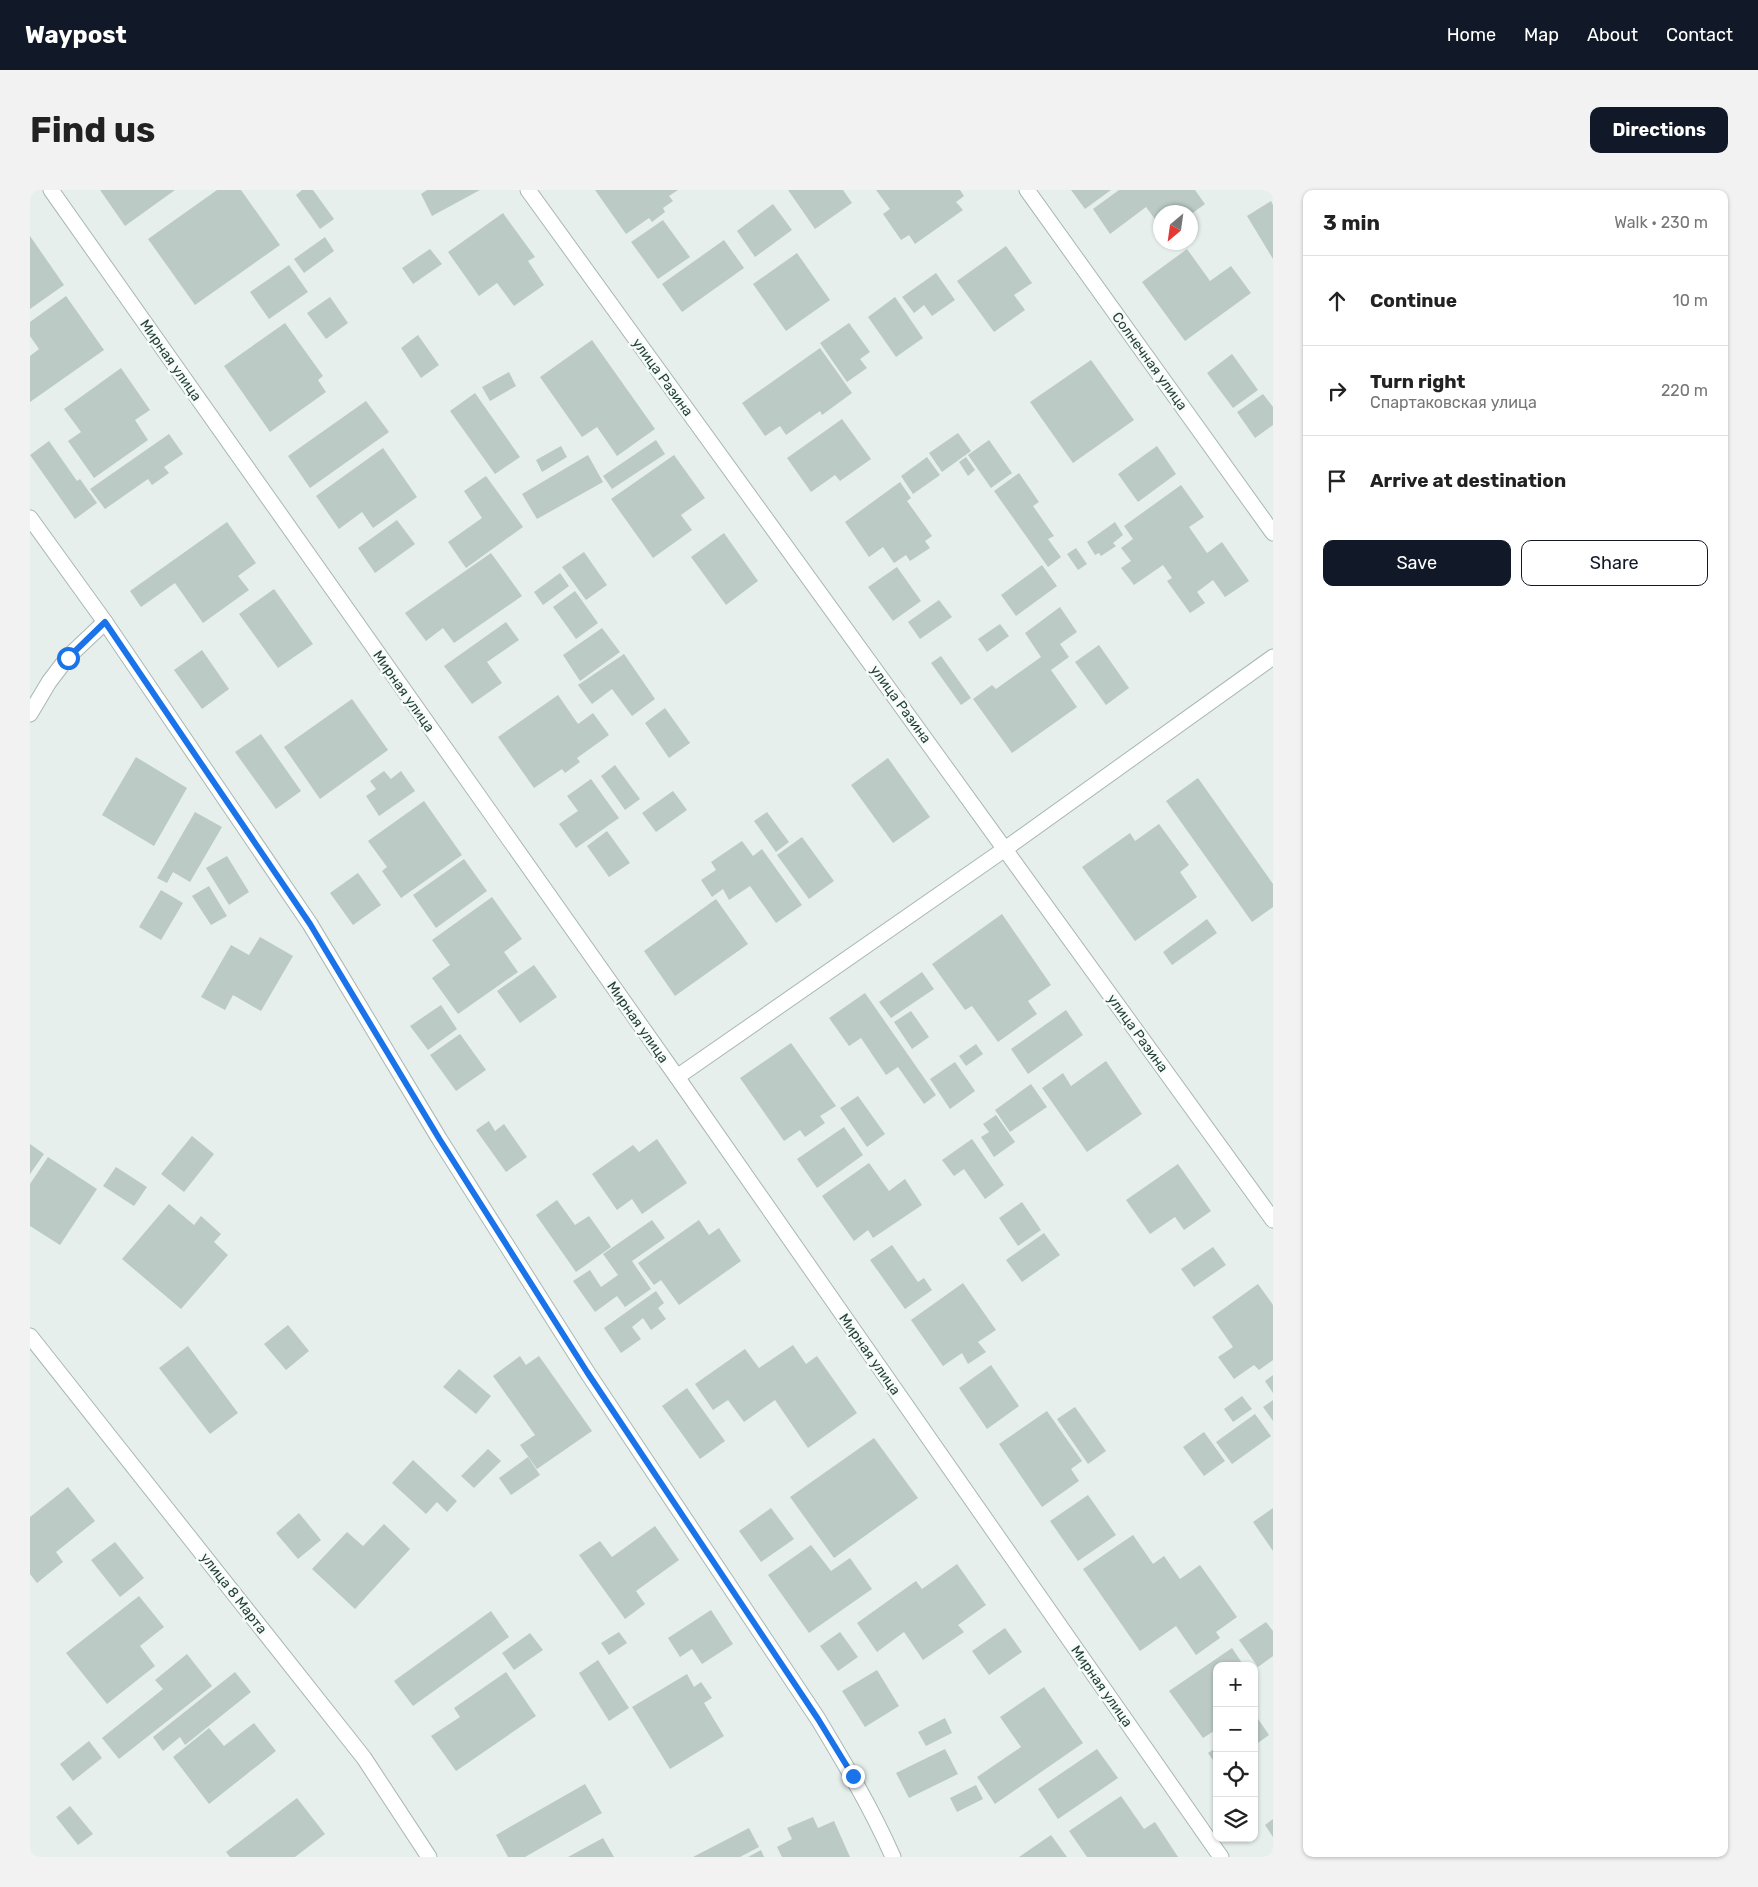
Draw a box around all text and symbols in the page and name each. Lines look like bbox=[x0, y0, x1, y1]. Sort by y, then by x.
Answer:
text: Waypost bbox=[25, 21, 127, 49]
text: Home bbox=[1447, 24, 1496, 46]
text: Map bbox=[1524, 24, 1559, 46]
text: About bbox=[1587, 24, 1638, 46]
text: Contact bbox=[1666, 24, 1733, 46]
button: Directions bbox=[1590, 107, 1728, 153]
text: Find us bbox=[30, 109, 155, 151]
north arrow bbox=[1153, 205, 1198, 250]
text: 3 min bbox=[1323, 210, 1380, 235]
text: Walk · 230 m bbox=[1614, 213, 1708, 232]
icon: ahead bbox=[1323, 287, 1351, 315]
text: Continue bbox=[1370, 289, 1457, 312]
text: 10 m bbox=[1673, 291, 1708, 310]
street label: Солнечная улица bbox=[1108, 309, 1191, 414]
street label: Мирная улица bbox=[136, 316, 205, 404]
street label: улица Разина bbox=[629, 335, 697, 420]
text: Turn right bbox=[1370, 370, 1465, 393]
icon: right bbox=[1323, 377, 1351, 405]
text: 220 m bbox=[1661, 381, 1708, 400]
text: Спартаковская улица bbox=[1370, 393, 1537, 412]
icon: arrive bbox=[1323, 467, 1351, 495]
text: Arrive at destination bbox=[1370, 469, 1566, 492]
button: Save bbox=[1323, 540, 1511, 586]
button: Share bbox=[1521, 540, 1708, 586]
route start bbox=[57, 647, 80, 670]
street label: Мирная улица bbox=[369, 647, 438, 735]
street label: улица Разина bbox=[867, 662, 935, 747]
street label: Мирная улица bbox=[603, 978, 672, 1066]
street label: улица Разина bbox=[1104, 991, 1172, 1076]
street label: Мирная улица bbox=[835, 1310, 904, 1398]
street label: улица 8 Марта bbox=[197, 1549, 271, 1637]
street label: Мирная улица bbox=[1067, 1642, 1136, 1730]
map controls bbox=[1213, 1662, 1258, 1842]
button: + bbox=[1213, 1662, 1258, 1707]
button: − bbox=[1213, 1707, 1258, 1752]
button: locate bbox=[1213, 1752, 1258, 1797]
route end bbox=[842, 1765, 865, 1788]
button: layers bbox=[1213, 1797, 1258, 1842]

